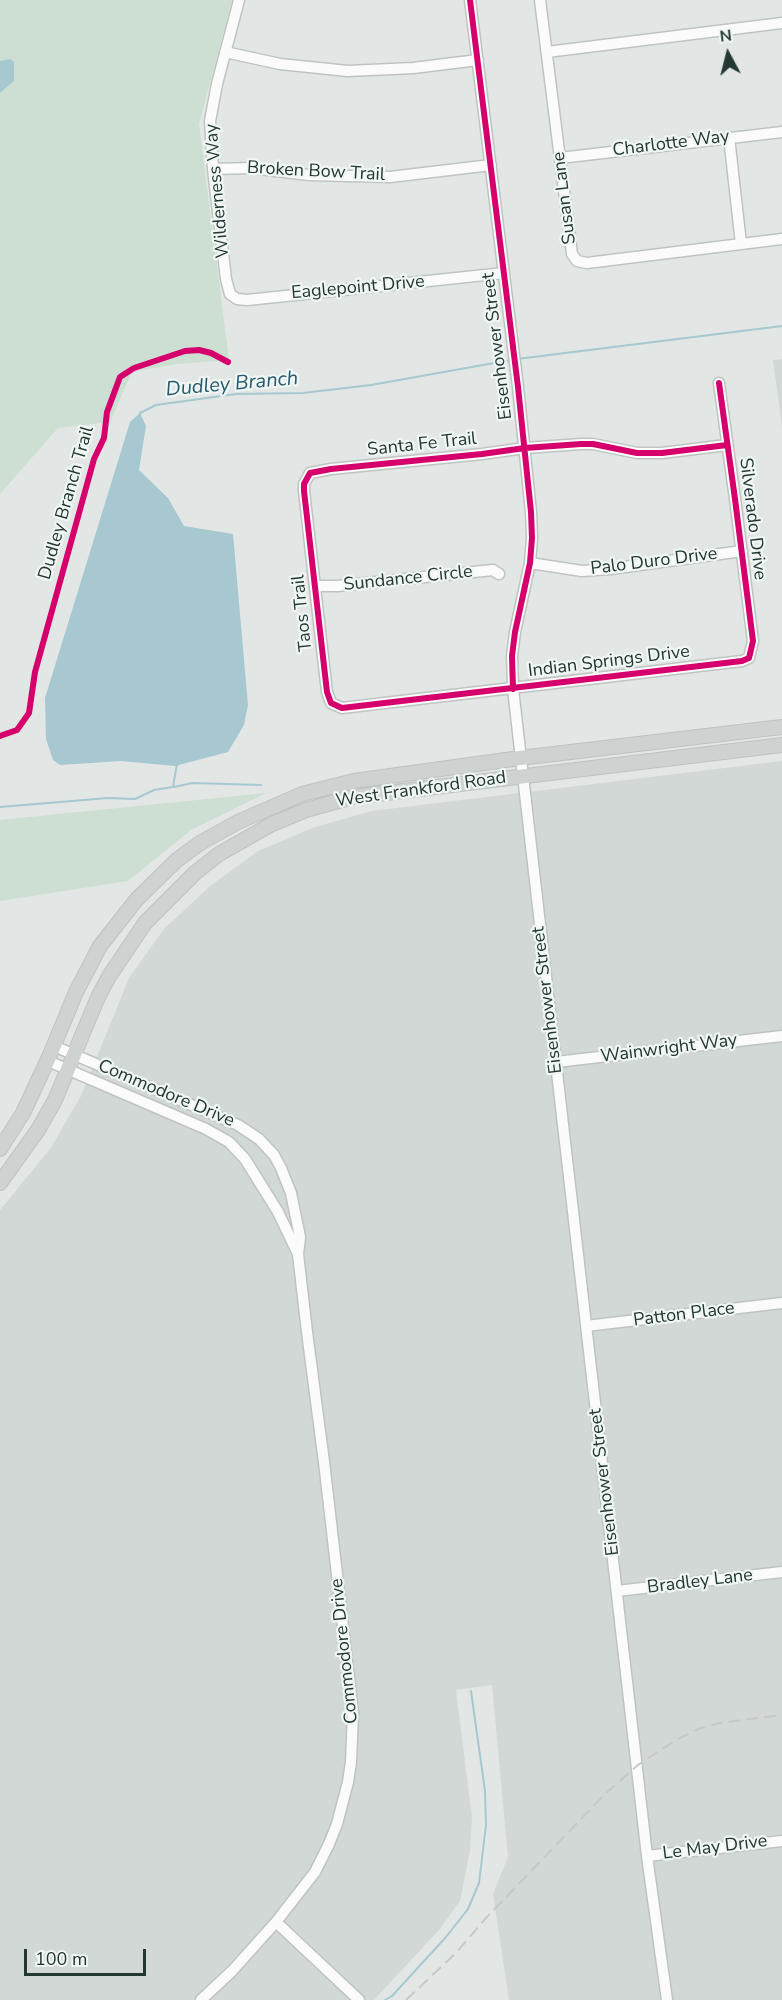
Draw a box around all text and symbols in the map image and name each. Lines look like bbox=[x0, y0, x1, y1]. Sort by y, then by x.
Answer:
north arrow bbox=[698, 24, 758, 84]
text: N bbox=[719, 24, 733, 48]
street label: Wilderness Way bbox=[201, 123, 235, 259]
street label: Charlotte Way bbox=[611, 126, 731, 162]
street label: Susan Lane bbox=[549, 150, 581, 246]
street label: Broken Bow Trail bbox=[246, 158, 386, 186]
street label: Eaglepoint Drive bbox=[290, 271, 426, 305]
street label: Eisenhower Street bbox=[478, 271, 518, 421]
water label: Dudley Branch bbox=[165, 367, 299, 403]
street label: Dudley Branch Trail bbox=[35, 424, 99, 582]
street label: Santa Fe Trail bbox=[366, 429, 478, 461]
street label: Silverado Drive bbox=[734, 457, 770, 581]
street label: Palo Duro Drive bbox=[589, 544, 719, 580]
street label: Sundance Circle bbox=[342, 561, 474, 597]
street label: Taos Trail bbox=[288, 574, 318, 652]
street label: Indian Springs Drive bbox=[527, 641, 691, 683]
street label: West Frankford Road bbox=[334, 767, 508, 813]
street label: Eisenhower Street bbox=[528, 925, 568, 1075]
street label: Wainwright Way bbox=[599, 1030, 739, 1068]
street label: Commodore Drive bbox=[95, 1056, 237, 1132]
street label: Patton Place bbox=[632, 1298, 736, 1332]
street label: Eisenhower Street bbox=[585, 1407, 625, 1557]
street label: Bradley Lane bbox=[646, 1565, 754, 1599]
street label: Commodore Drive bbox=[327, 1577, 363, 1725]
street label: Le May Drive bbox=[661, 1831, 769, 1865]
scale bar bbox=[27, 1937, 148, 1975]
text: 100 m bbox=[35, 1947, 87, 1971]

